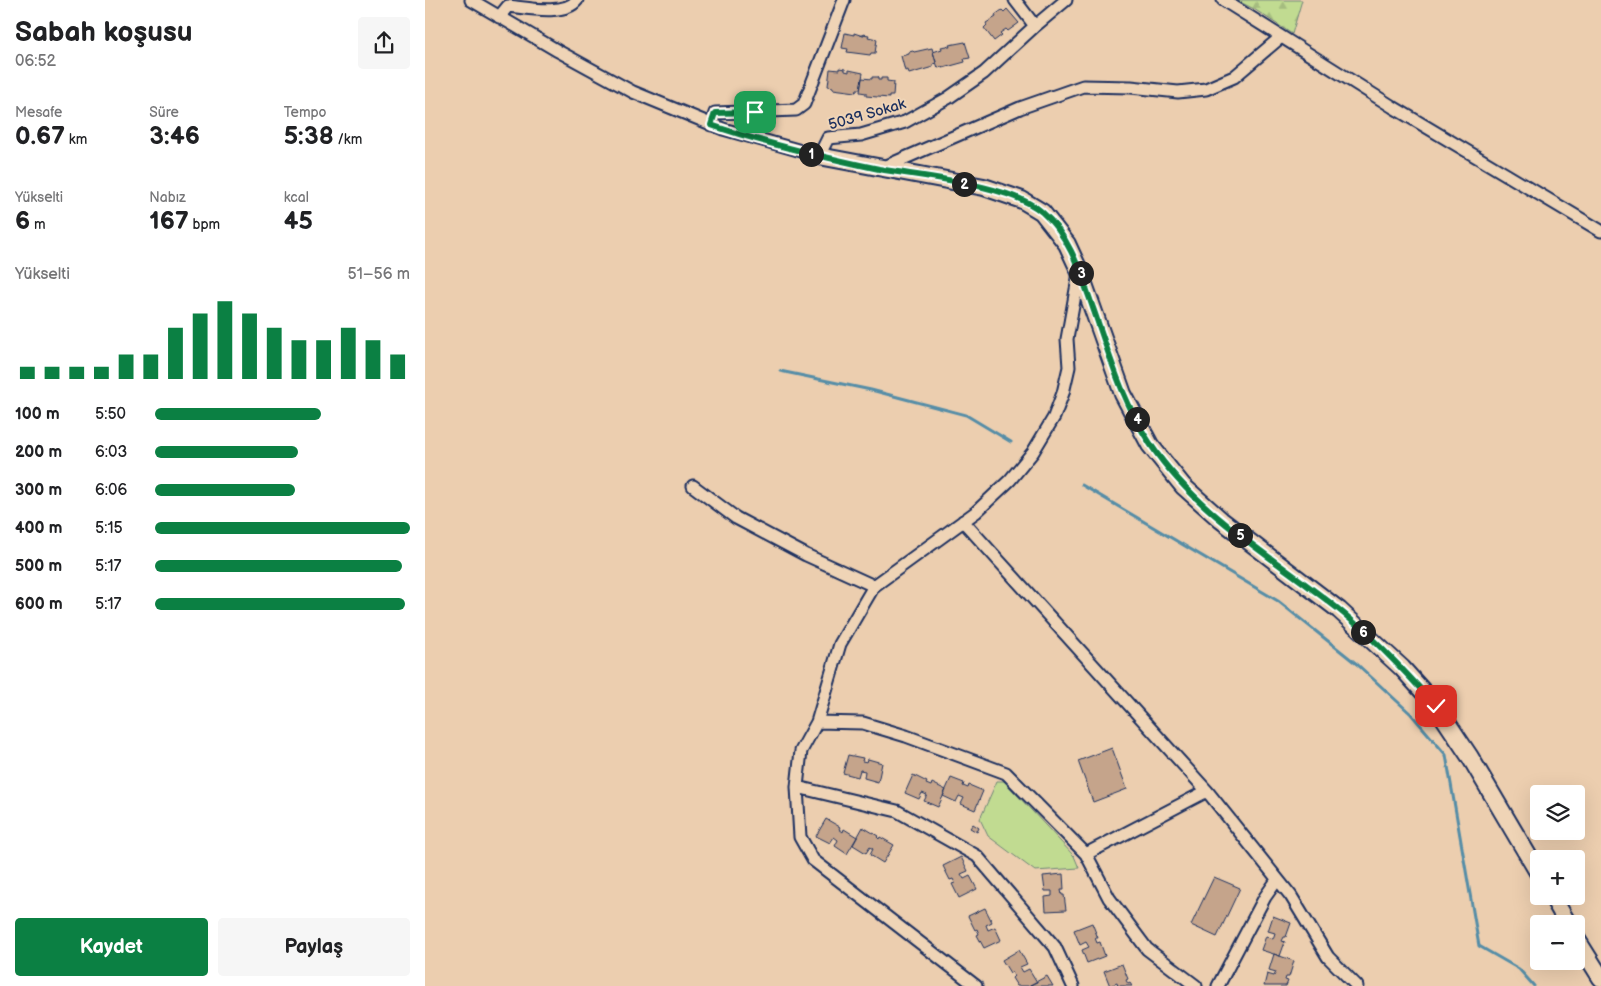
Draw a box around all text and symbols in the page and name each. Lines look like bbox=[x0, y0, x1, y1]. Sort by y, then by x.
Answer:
text: Sabah koşusu bbox=[15, 16, 193, 49]
button: share bbox=[358, 17, 410, 69]
text: 06:52 bbox=[15, 52, 56, 71]
pin bbox=[734, 91, 776, 133]
street label: 5039 Sokak bbox=[826, 94, 909, 135]
icon: arrive bbox=[741, 98, 769, 126]
text: Mesafe bbox=[15, 104, 62, 121]
text: Süre bbox=[149, 104, 179, 121]
text: Tempo bbox=[284, 104, 327, 121]
text: 0.67 bbox=[15, 121, 65, 152]
text: 3:46 bbox=[149, 121, 200, 152]
text: 5:38 bbox=[284, 121, 334, 152]
text: km bbox=[65, 131, 87, 148]
text: /km bbox=[334, 131, 362, 148]
pin: 1 bbox=[799, 142, 823, 166]
text: 1 bbox=[809, 146, 814, 163]
pin: 2 bbox=[951, 172, 977, 196]
text: 2 bbox=[960, 176, 969, 193]
text: Yükselti bbox=[15, 189, 63, 206]
text: Nabız bbox=[149, 189, 186, 206]
text: kcal bbox=[284, 189, 309, 206]
text: 6 bbox=[15, 206, 30, 237]
text: 167 bbox=[149, 206, 189, 237]
text: 45 bbox=[284, 206, 313, 237]
text: m bbox=[30, 216, 46, 233]
text: bpm bbox=[189, 216, 220, 233]
pin: 3 bbox=[1069, 260, 1093, 286]
text: Yükselti bbox=[15, 265, 70, 284]
text: 51–56 m bbox=[348, 265, 410, 284]
text: 3 bbox=[1077, 265, 1086, 282]
text: 100 m bbox=[15, 405, 60, 424]
text: 5:50 bbox=[95, 405, 126, 424]
pin: 4 bbox=[1125, 406, 1149, 432]
text: 4 bbox=[1133, 411, 1142, 428]
text: 200 m bbox=[15, 443, 62, 462]
text: 6:03 bbox=[95, 443, 127, 462]
text: 300 m bbox=[15, 481, 62, 500]
text: 6:06 bbox=[95, 481, 127, 500]
text: 400 m bbox=[15, 519, 62, 538]
text: 5:15 bbox=[95, 519, 123, 538]
pin: 5 bbox=[1227, 522, 1253, 548]
text: 5 bbox=[1236, 527, 1245, 544]
text: 500 m bbox=[15, 557, 62, 576]
text: 5:17 bbox=[95, 557, 121, 576]
text: 600 m bbox=[15, 595, 63, 614]
text: 5:17 bbox=[95, 595, 121, 614]
pin: 6 bbox=[1351, 620, 1375, 644]
text: 6 bbox=[1359, 624, 1368, 641]
pin bbox=[1415, 685, 1457, 727]
icon: check bbox=[1422, 692, 1450, 720]
map controls bbox=[1530, 785, 1585, 970]
button: layers bbox=[1530, 785, 1585, 840]
button: + bbox=[1530, 850, 1585, 905]
button: − bbox=[1530, 915, 1585, 970]
button: Kaydet bbox=[15, 918, 208, 976]
button: Paylaş bbox=[218, 918, 410, 976]

